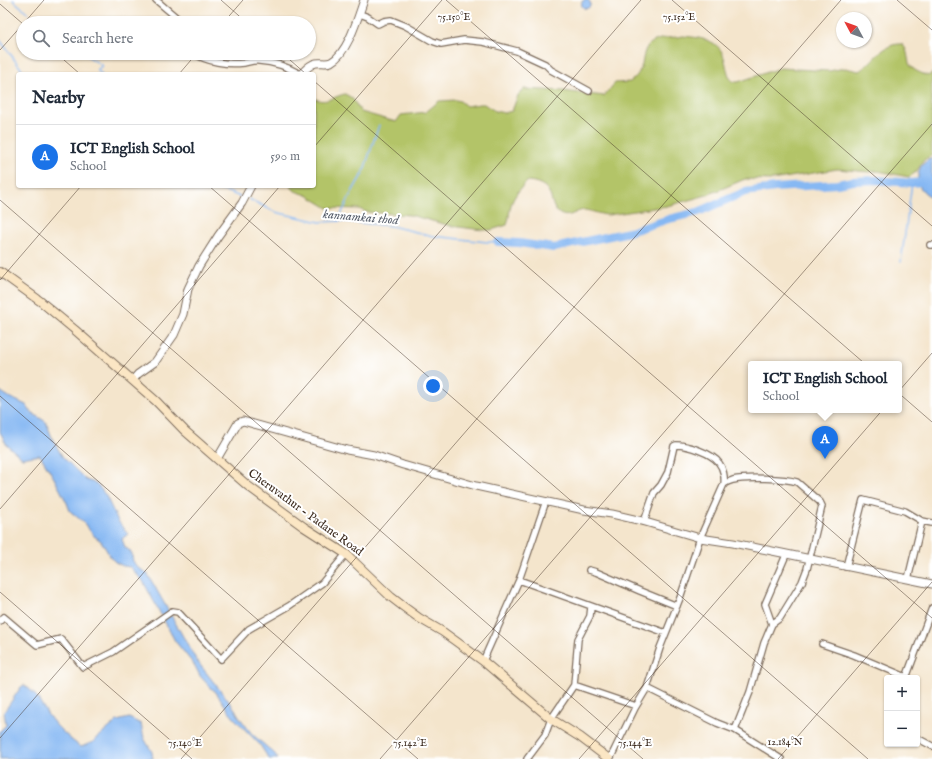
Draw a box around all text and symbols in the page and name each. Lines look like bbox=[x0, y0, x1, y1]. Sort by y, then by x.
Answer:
text: 75.150°E bbox=[438, 11, 470, 24]
text: 75.152°E bbox=[663, 11, 695, 24]
north arrow bbox=[836, 12, 872, 48]
search box bbox=[16, 16, 316, 60]
icon: search bbox=[30, 27, 52, 49]
text: Search here bbox=[62, 29, 133, 48]
text: Nearby bbox=[32, 88, 85, 109]
text: ICT English School bbox=[70, 139, 195, 158]
text: A bbox=[41, 148, 49, 165]
text: 590 m bbox=[270, 148, 300, 165]
text: School bbox=[70, 158, 107, 175]
water label: kannamkai thod bbox=[321, 206, 400, 229]
popup bbox=[748, 361, 902, 413]
text: ICT English School bbox=[763, 369, 887, 388]
your location bbox=[423, 376, 443, 396]
text: School bbox=[763, 388, 799, 405]
pin: A bbox=[812, 426, 838, 459]
street label: Cheruvathur - Padane Road bbox=[245, 466, 367, 560]
map controls bbox=[884, 675, 920, 747]
button: + bbox=[884, 675, 920, 711]
button: − bbox=[884, 711, 920, 747]
text: 12.184°N bbox=[768, 736, 803, 749]
text: 75.140°E bbox=[168, 737, 202, 750]
text: 75.142°E bbox=[393, 737, 427, 750]
text: 75.144°E bbox=[618, 737, 652, 750]

